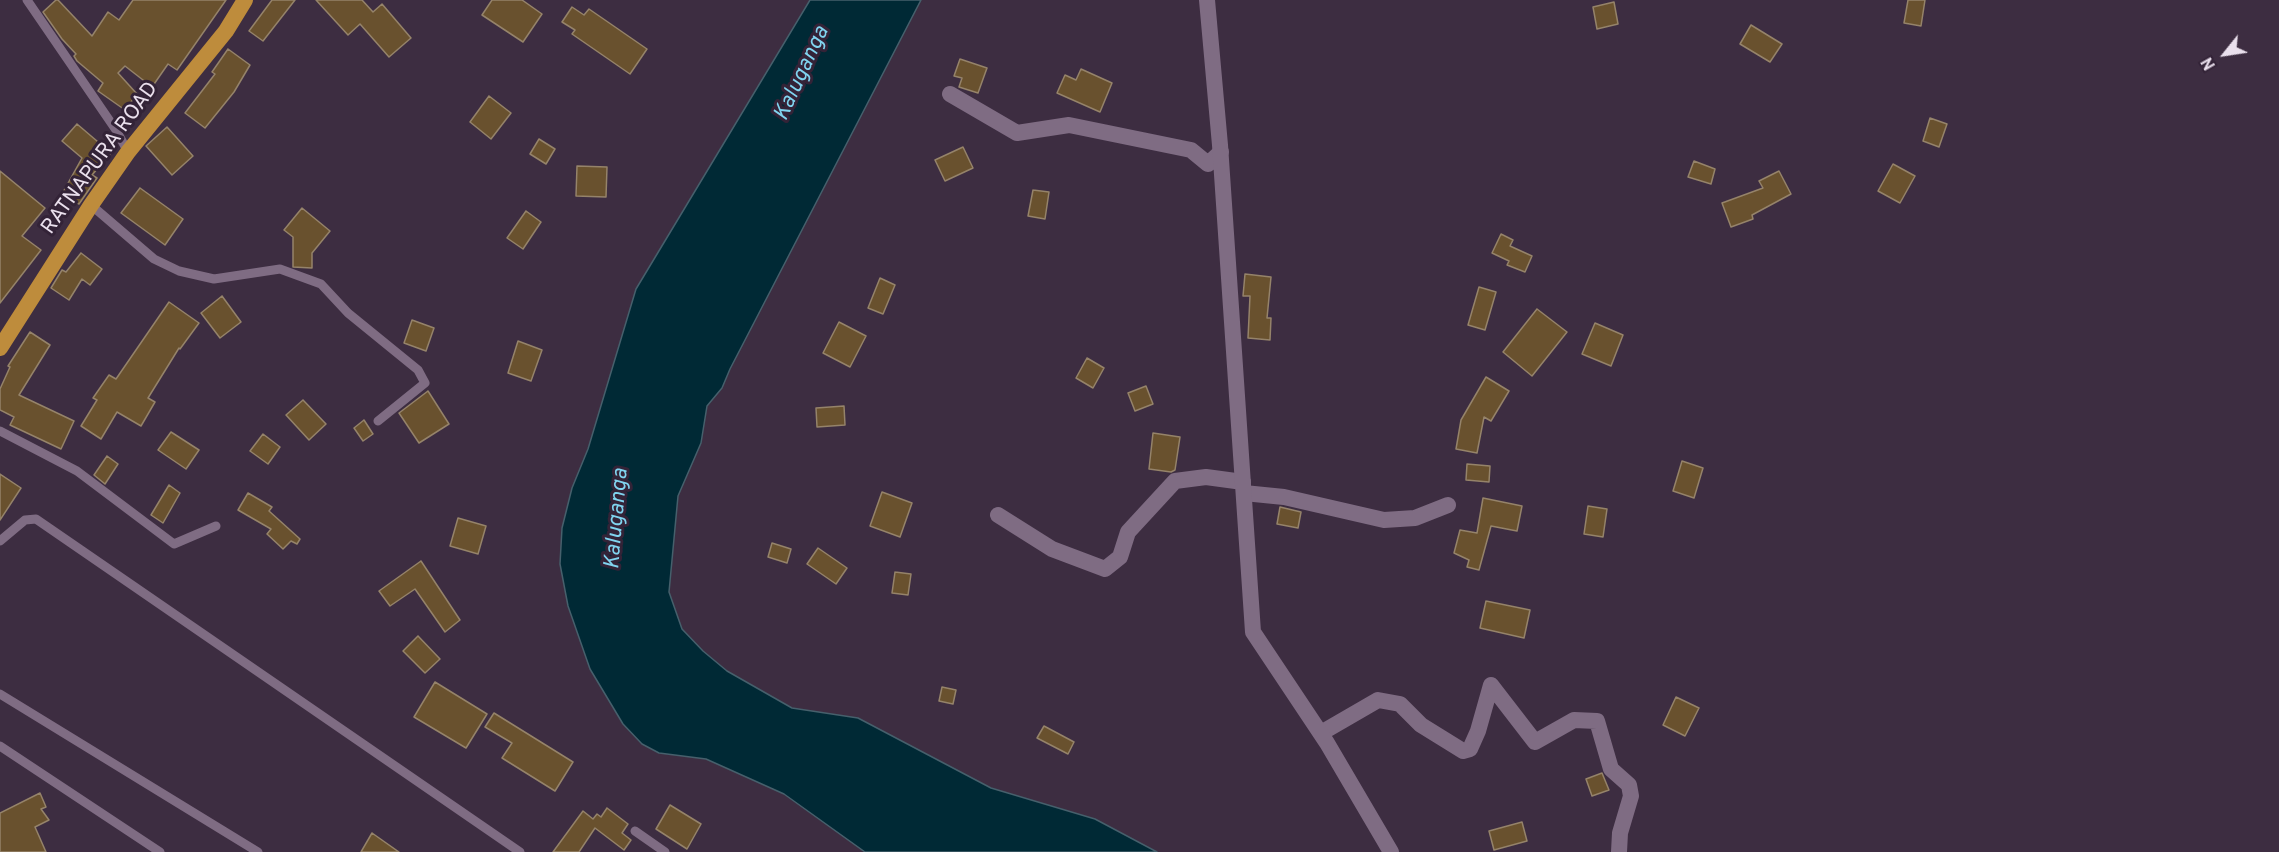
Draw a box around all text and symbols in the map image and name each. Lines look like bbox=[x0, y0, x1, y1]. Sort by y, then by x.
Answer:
water label: Kaluganga bbox=[770, 23, 836, 125]
north arrow bbox=[2195, 24, 2255, 84]
text: N bbox=[2198, 53, 2221, 73]
street label: RATNAPURA ROAD bbox=[37, 78, 165, 240]
water label: Kaluganga bbox=[600, 467, 636, 571]

